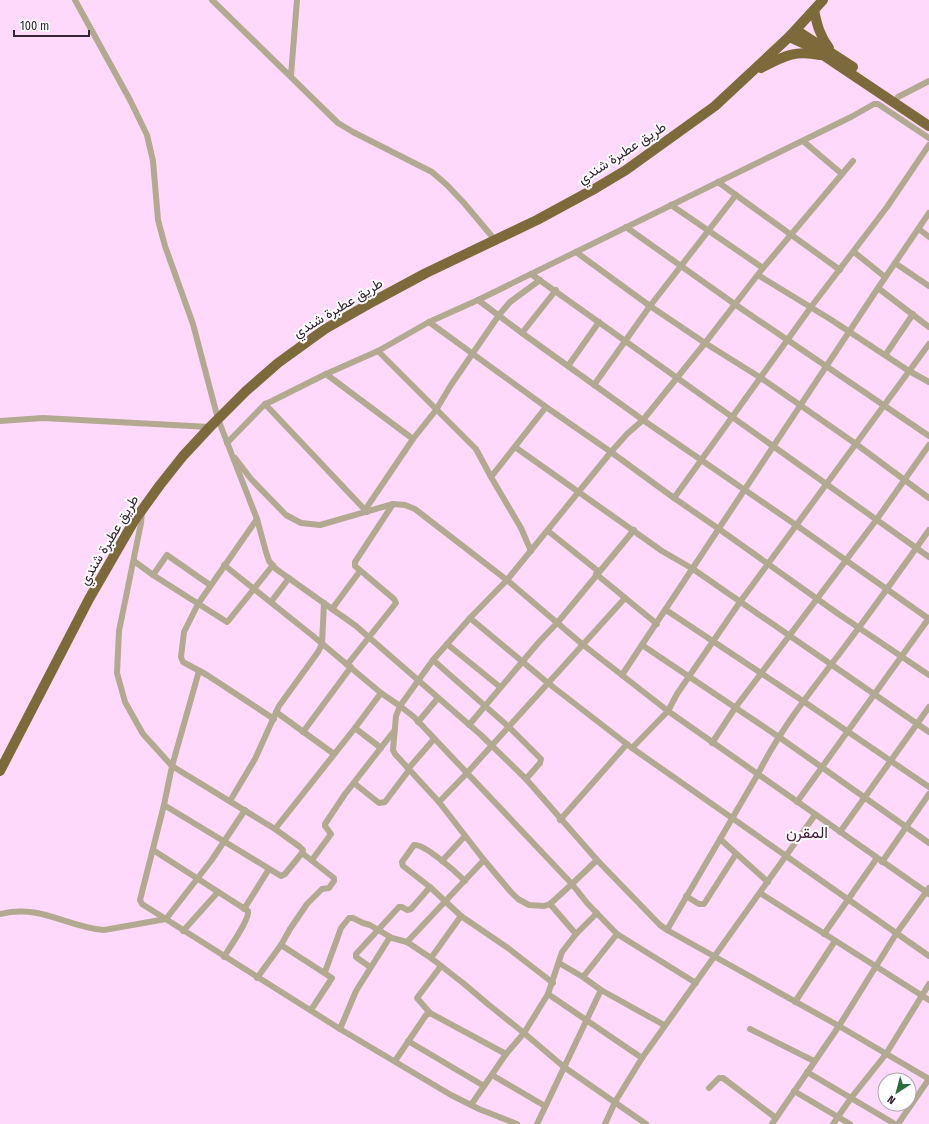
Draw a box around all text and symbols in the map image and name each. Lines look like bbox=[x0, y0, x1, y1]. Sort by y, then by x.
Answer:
scale bar bbox=[14, 12, 89, 38]
text: 100 m bbox=[20, 19, 49, 33]
street label: طريق عطبرة شندي bbox=[575, 118, 671, 190]
street label: طريق عطبرة شندي bbox=[290, 275, 388, 344]
street label: طريق عطبرة شندي bbox=[76, 492, 145, 590]
district label: المقرن bbox=[786, 823, 828, 843]
north arrow bbox=[877, 1072, 917, 1112]
text: N bbox=[885, 1092, 898, 1107]

